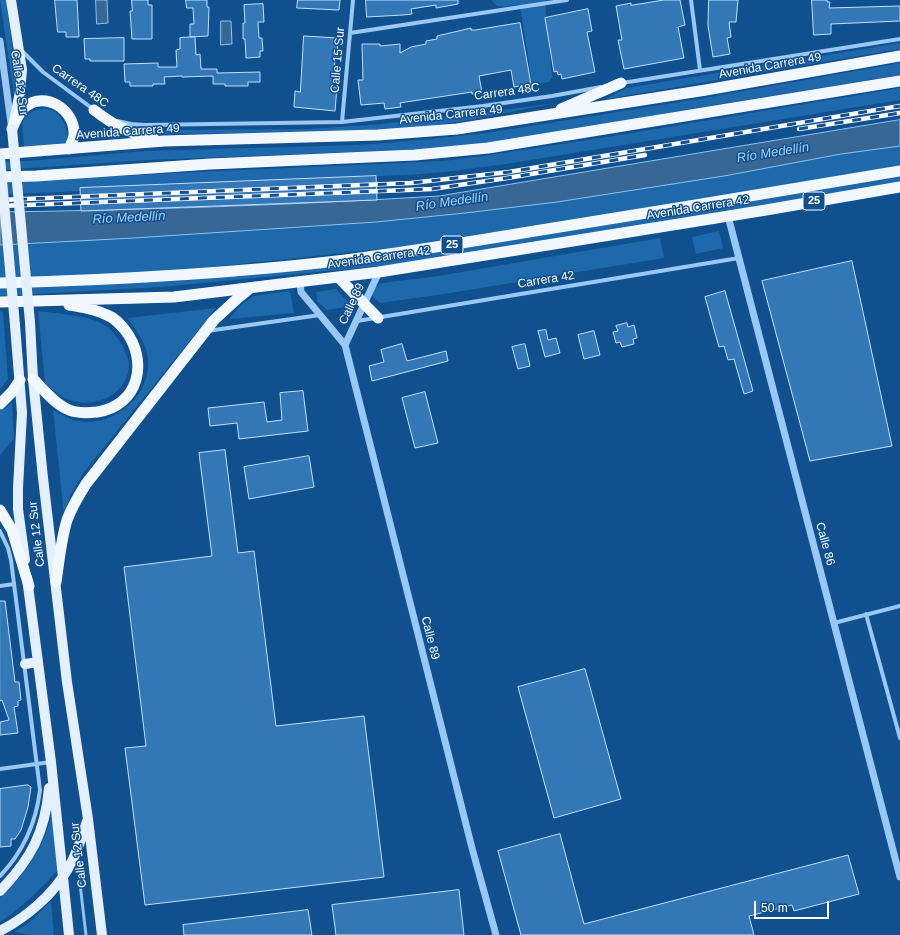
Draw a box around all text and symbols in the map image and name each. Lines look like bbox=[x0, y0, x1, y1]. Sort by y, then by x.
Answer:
street label: Calle 15 Sur bbox=[328, 26, 348, 94]
street label: Calle 12 Sur bbox=[7, 49, 31, 117]
street label: Avenida Carrera 49 bbox=[718, 50, 822, 82]
street label: Carrera 48C bbox=[49, 61, 111, 111]
street label: Carrera 48C bbox=[473, 80, 541, 104]
street label: Avenida Carrera 49 bbox=[399, 102, 503, 128]
street label: Avenida Carrera 49 bbox=[76, 121, 180, 143]
water label: Río Medellín bbox=[736, 140, 810, 166]
water label: Río Medellín bbox=[415, 189, 489, 215]
road number: 25 bbox=[803, 192, 825, 210]
street label: Avenida Carrera 42 bbox=[646, 193, 750, 223]
water label: Río Medellín bbox=[92, 208, 166, 228]
road number: 25 bbox=[441, 236, 463, 254]
street label: Avenida Carrera 42 bbox=[327, 244, 431, 272]
street label: Carrera 42 bbox=[517, 268, 575, 292]
street label: Calle 89 bbox=[336, 281, 368, 327]
street label: Calle 12 Sur bbox=[26, 500, 48, 568]
street label: Calle 86 bbox=[812, 521, 838, 567]
street label: Calle 89 bbox=[418, 615, 442, 661]
street label: Calle 12 Sur bbox=[68, 821, 90, 889]
scale bar bbox=[756, 893, 831, 919]
text: 50 m bbox=[761, 901, 788, 915]

